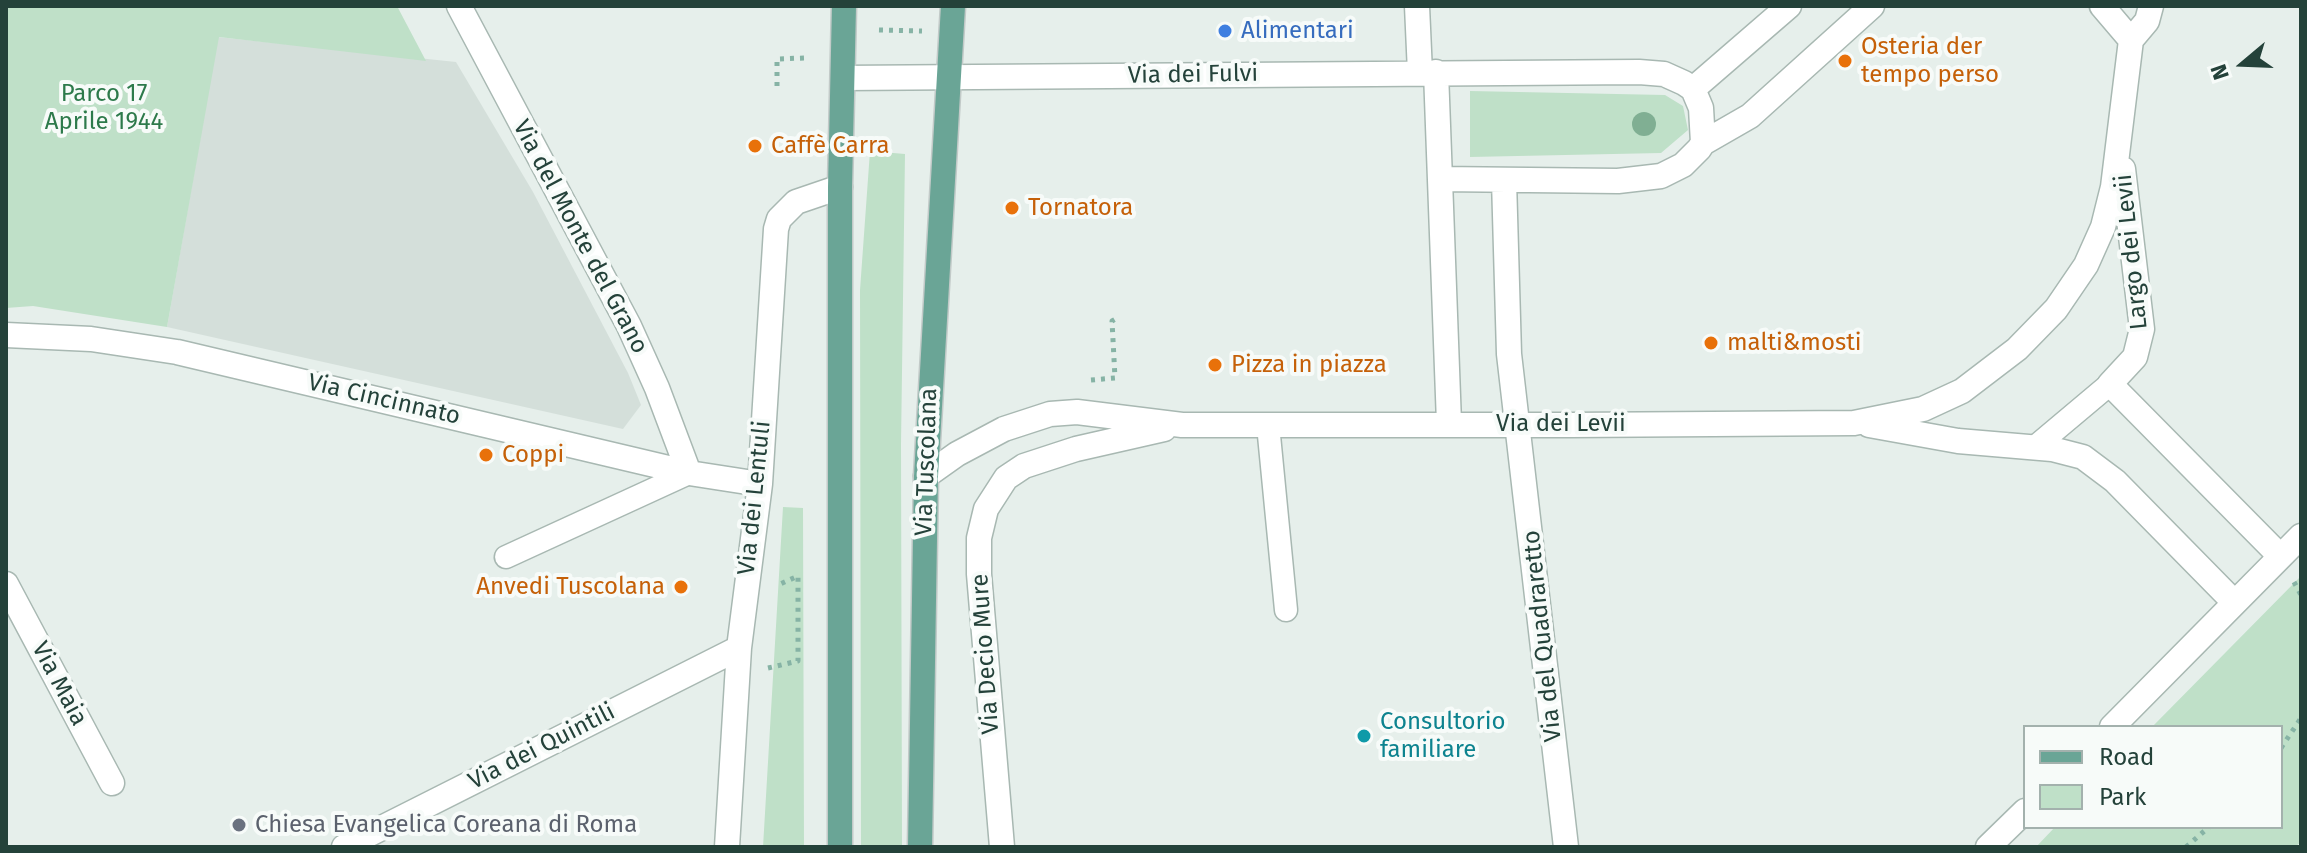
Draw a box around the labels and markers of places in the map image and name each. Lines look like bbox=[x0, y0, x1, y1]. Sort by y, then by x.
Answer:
place label: Alimentari bbox=[1241, 17, 1354, 45]
marker: Alimentari bbox=[1216, 22, 1234, 40]
place label: Osteria der tempo perso bbox=[1861, 33, 1999, 89]
marker: Osteria der tempo perso bbox=[1836, 52, 1854, 70]
place label: Caffè Carra bbox=[771, 132, 890, 160]
marker: Caffè Carra bbox=[746, 137, 764, 155]
place label: Tornatora bbox=[1028, 194, 1133, 222]
marker: Tornatora bbox=[1003, 199, 1021, 217]
place label: malti&mosti bbox=[1727, 329, 1862, 357]
marker: malti&mosti bbox=[1702, 334, 1720, 352]
place label: Pizza in piazza bbox=[1231, 351, 1387, 379]
marker: Pizza in piazza bbox=[1206, 356, 1224, 374]
place label: Coppi bbox=[502, 441, 564, 469]
marker: Coppi bbox=[477, 446, 495, 464]
place label: Anvedi Tuscolana bbox=[476, 573, 665, 601]
marker: Anvedi Tuscolana bbox=[672, 578, 690, 596]
place label: Consultorio familiare bbox=[1380, 708, 1506, 764]
marker: Consultorio familiare bbox=[1355, 727, 1373, 745]
place label: Chiesa Evangelica Coreana di Roma bbox=[255, 811, 637, 839]
marker: Chiesa Evangelica Coreana di Roma bbox=[230, 816, 248, 834]

